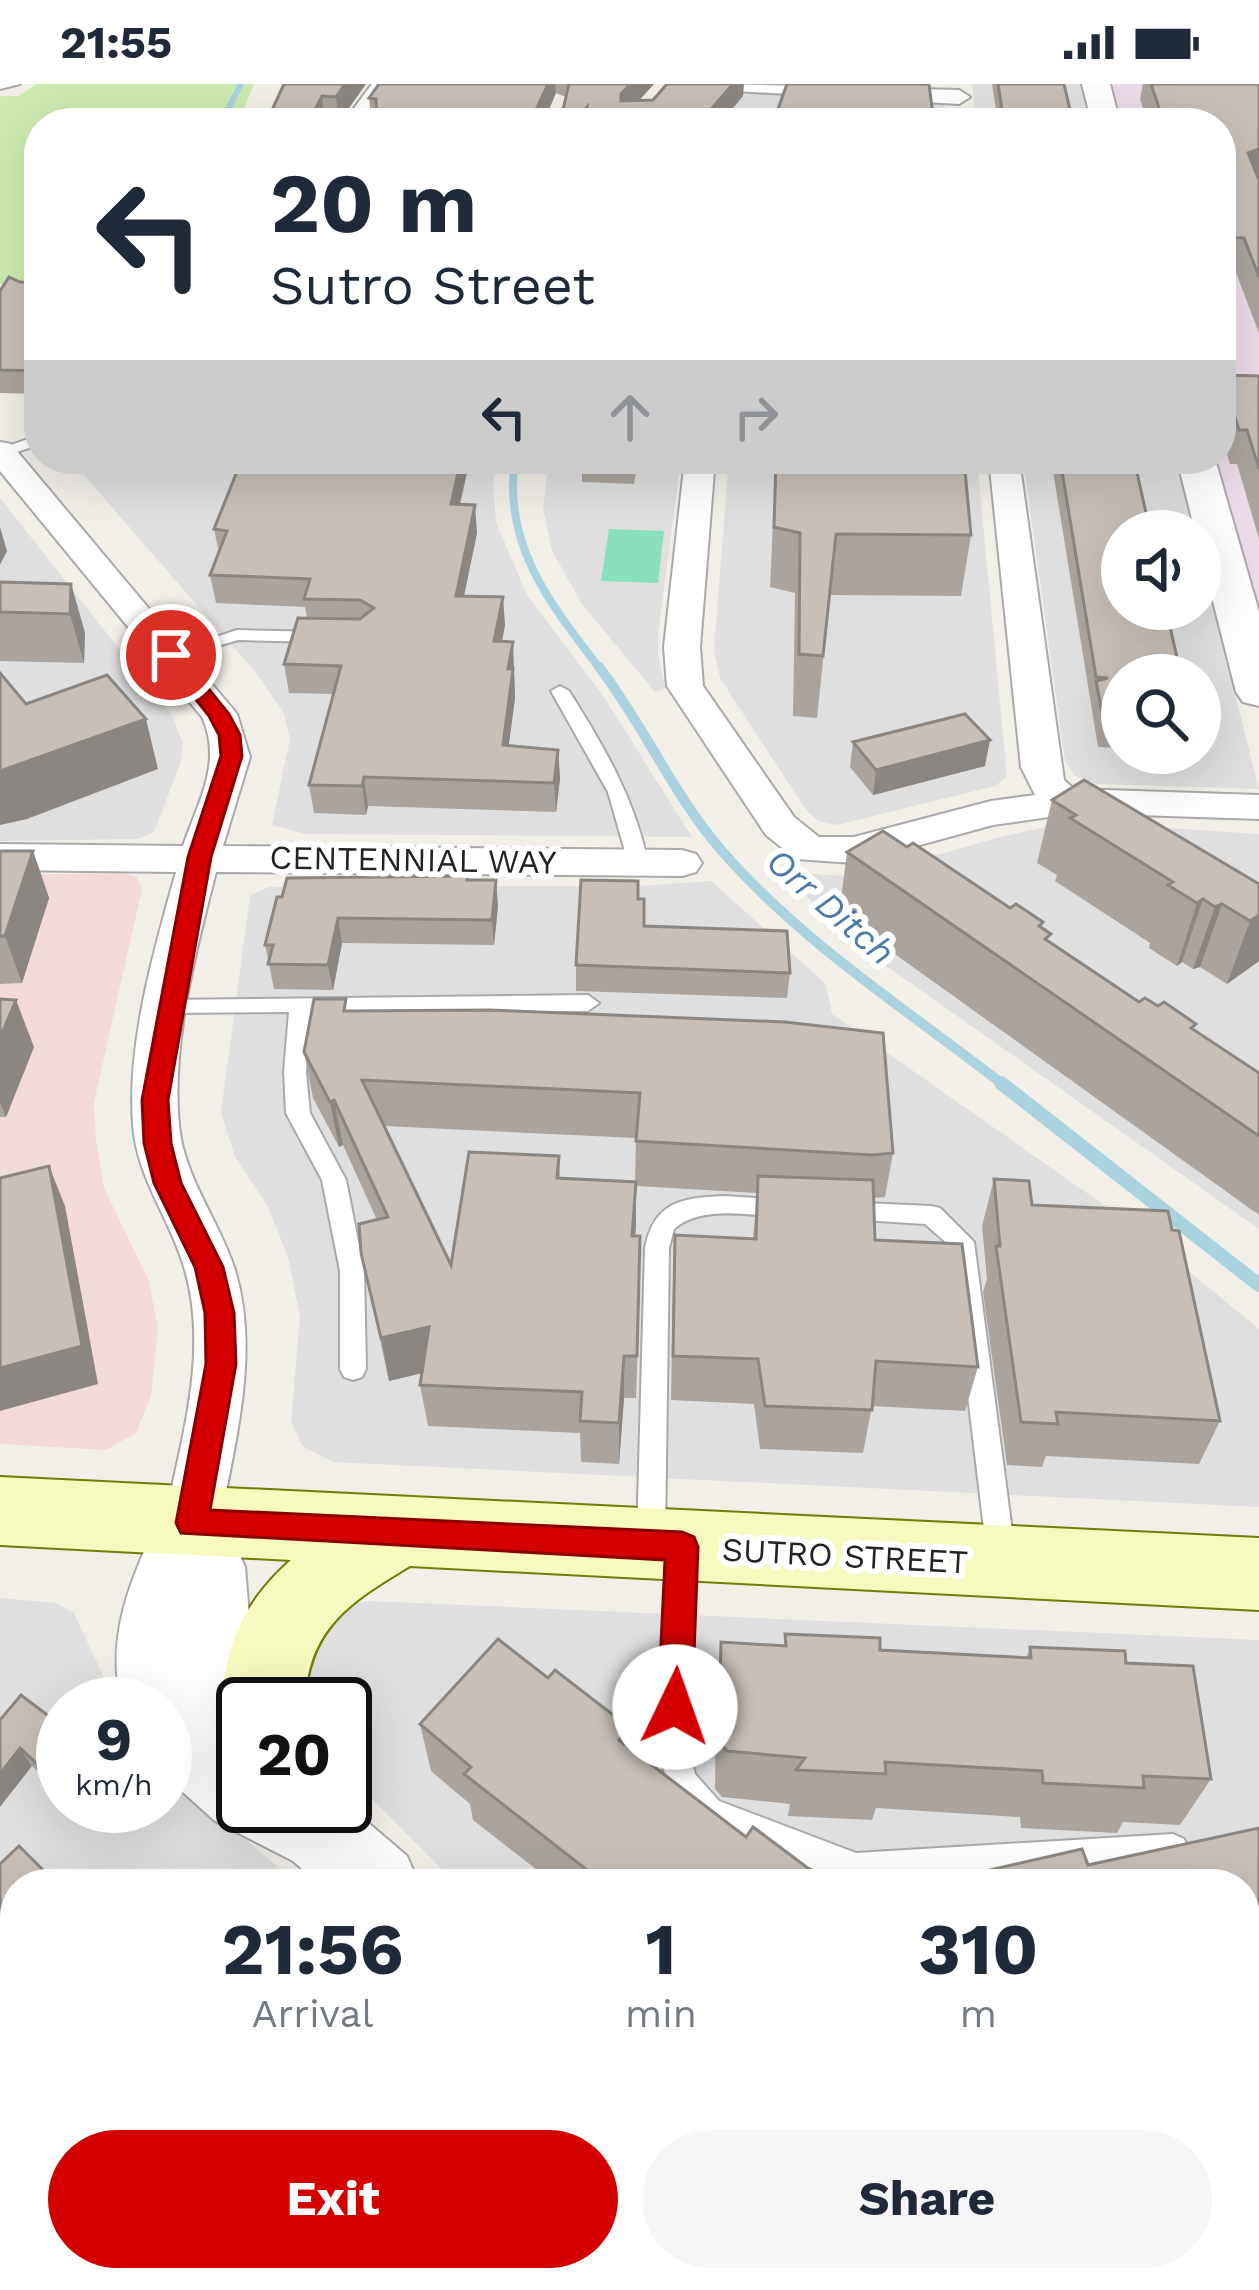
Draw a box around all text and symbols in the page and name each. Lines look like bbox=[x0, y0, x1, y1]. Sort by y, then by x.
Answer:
text: 21:55 bbox=[60, 16, 172, 69]
text: 20 m bbox=[270, 154, 477, 252]
icon: left bbox=[72, 156, 228, 312]
text: Sutro Street bbox=[270, 254, 595, 317]
icon: left bbox=[471, 384, 537, 450]
icon: ahead bbox=[597, 384, 663, 450]
icon: right bbox=[723, 384, 789, 450]
map controls bbox=[1101, 510, 1221, 774]
button: sound bbox=[1101, 510, 1221, 630]
pin bbox=[120, 604, 222, 706]
icon: arrive bbox=[138, 622, 204, 688]
button: search bbox=[1101, 654, 1221, 774]
street label: CENTENNIAL WAY bbox=[269, 837, 557, 882]
water label: Orr Ditch bbox=[758, 840, 903, 974]
street label: SUTRO STREET bbox=[721, 1530, 969, 1581]
position arrow bbox=[612, 1644, 738, 1770]
speed limit sign: 20 bbox=[216, 1677, 372, 1833]
text: 9 bbox=[96, 1704, 132, 1775]
text: km/h bbox=[75, 1767, 153, 1802]
text: 21:56 bbox=[222, 1907, 404, 1991]
text: 1 bbox=[645, 1907, 676, 1991]
text: 310 bbox=[918, 1907, 1038, 1991]
text: Arrival bbox=[252, 1991, 373, 2036]
text: min bbox=[625, 1991, 697, 2036]
text: m bbox=[960, 1991, 997, 2036]
button: Exit bbox=[48, 2130, 618, 2268]
button: Share bbox=[642, 2130, 1212, 2268]

